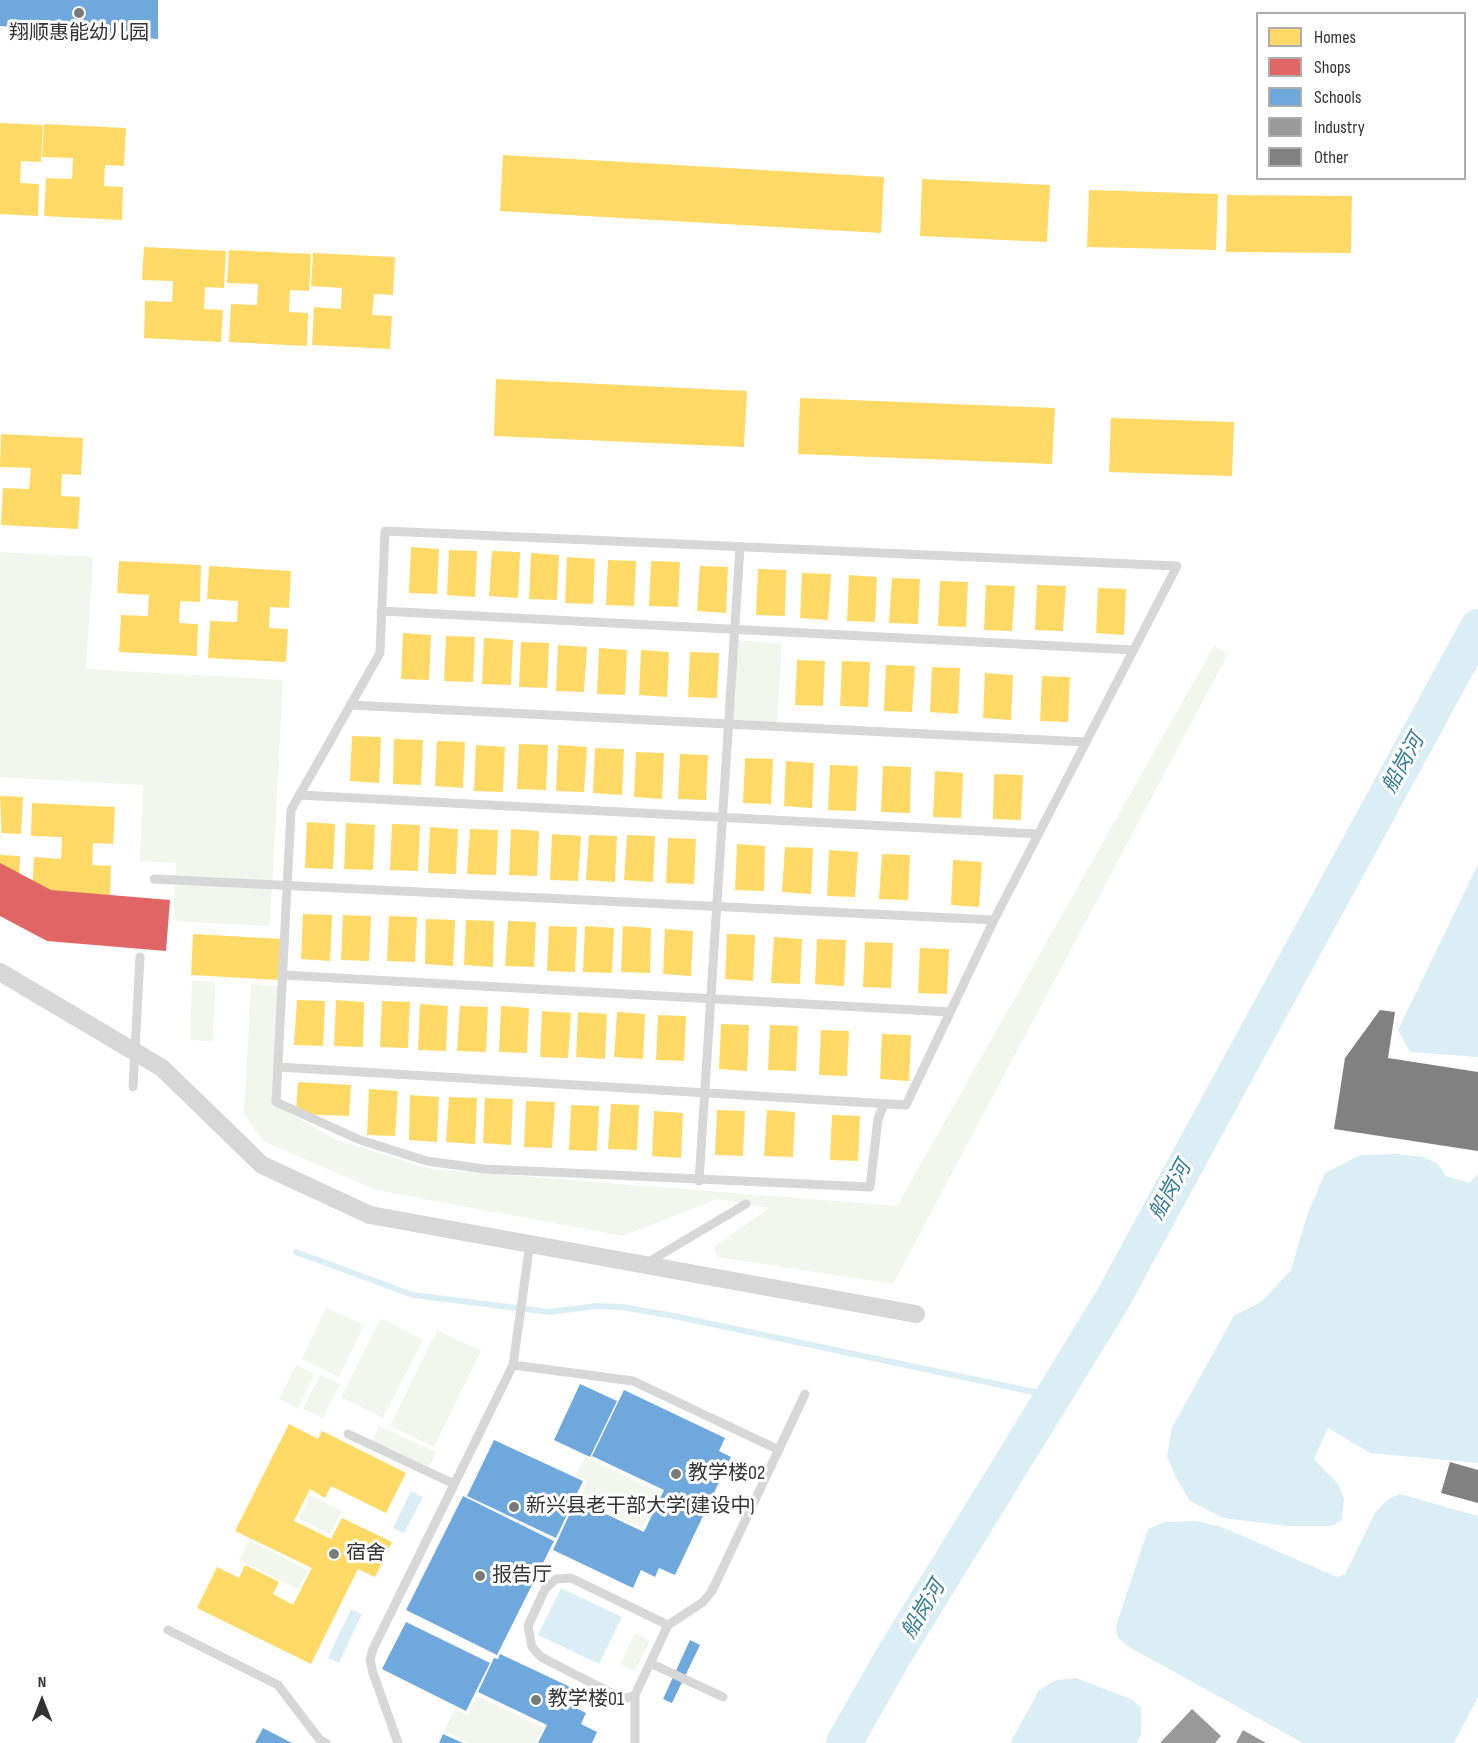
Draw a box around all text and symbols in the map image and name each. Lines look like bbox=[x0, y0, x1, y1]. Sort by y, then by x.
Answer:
marker: 翔顺惠能幼儿园 bbox=[72, 6, 86, 20]
legend bbox=[1256, 12, 1466, 180]
place label: 翔顺惠能幼儿园 bbox=[9, 22, 149, 46]
text: Homes bbox=[1314, 27, 1356, 48]
text: Shops bbox=[1314, 57, 1351, 78]
text: Schools bbox=[1314, 87, 1361, 108]
text: Industry bbox=[1314, 117, 1365, 138]
text: Other bbox=[1314, 147, 1348, 168]
water label: 船岗河 bbox=[1378, 730, 1430, 798]
water label: 船岗河 bbox=[1145, 1157, 1197, 1225]
place label: 教学楼02 bbox=[688, 1462, 765, 1486]
marker: 教学楼02 bbox=[669, 1467, 683, 1481]
place label: 新兴县老干部大学(建设中) bbox=[526, 1495, 755, 1519]
marker: 新兴县老干部大学(建设中) bbox=[507, 1500, 521, 1514]
place label: 宿舍 bbox=[346, 1542, 386, 1566]
marker: 宿舍 bbox=[327, 1547, 341, 1561]
place label: 报告厅 bbox=[492, 1564, 552, 1588]
marker: 报告厅 bbox=[473, 1569, 487, 1583]
water label: 船岗河 bbox=[897, 1577, 951, 1643]
north arrow bbox=[12, 1671, 72, 1731]
text: N bbox=[38, 1673, 46, 1692]
place label: 教学楼01 bbox=[548, 1688, 624, 1712]
marker: 教学楼01 bbox=[529, 1693, 543, 1707]

